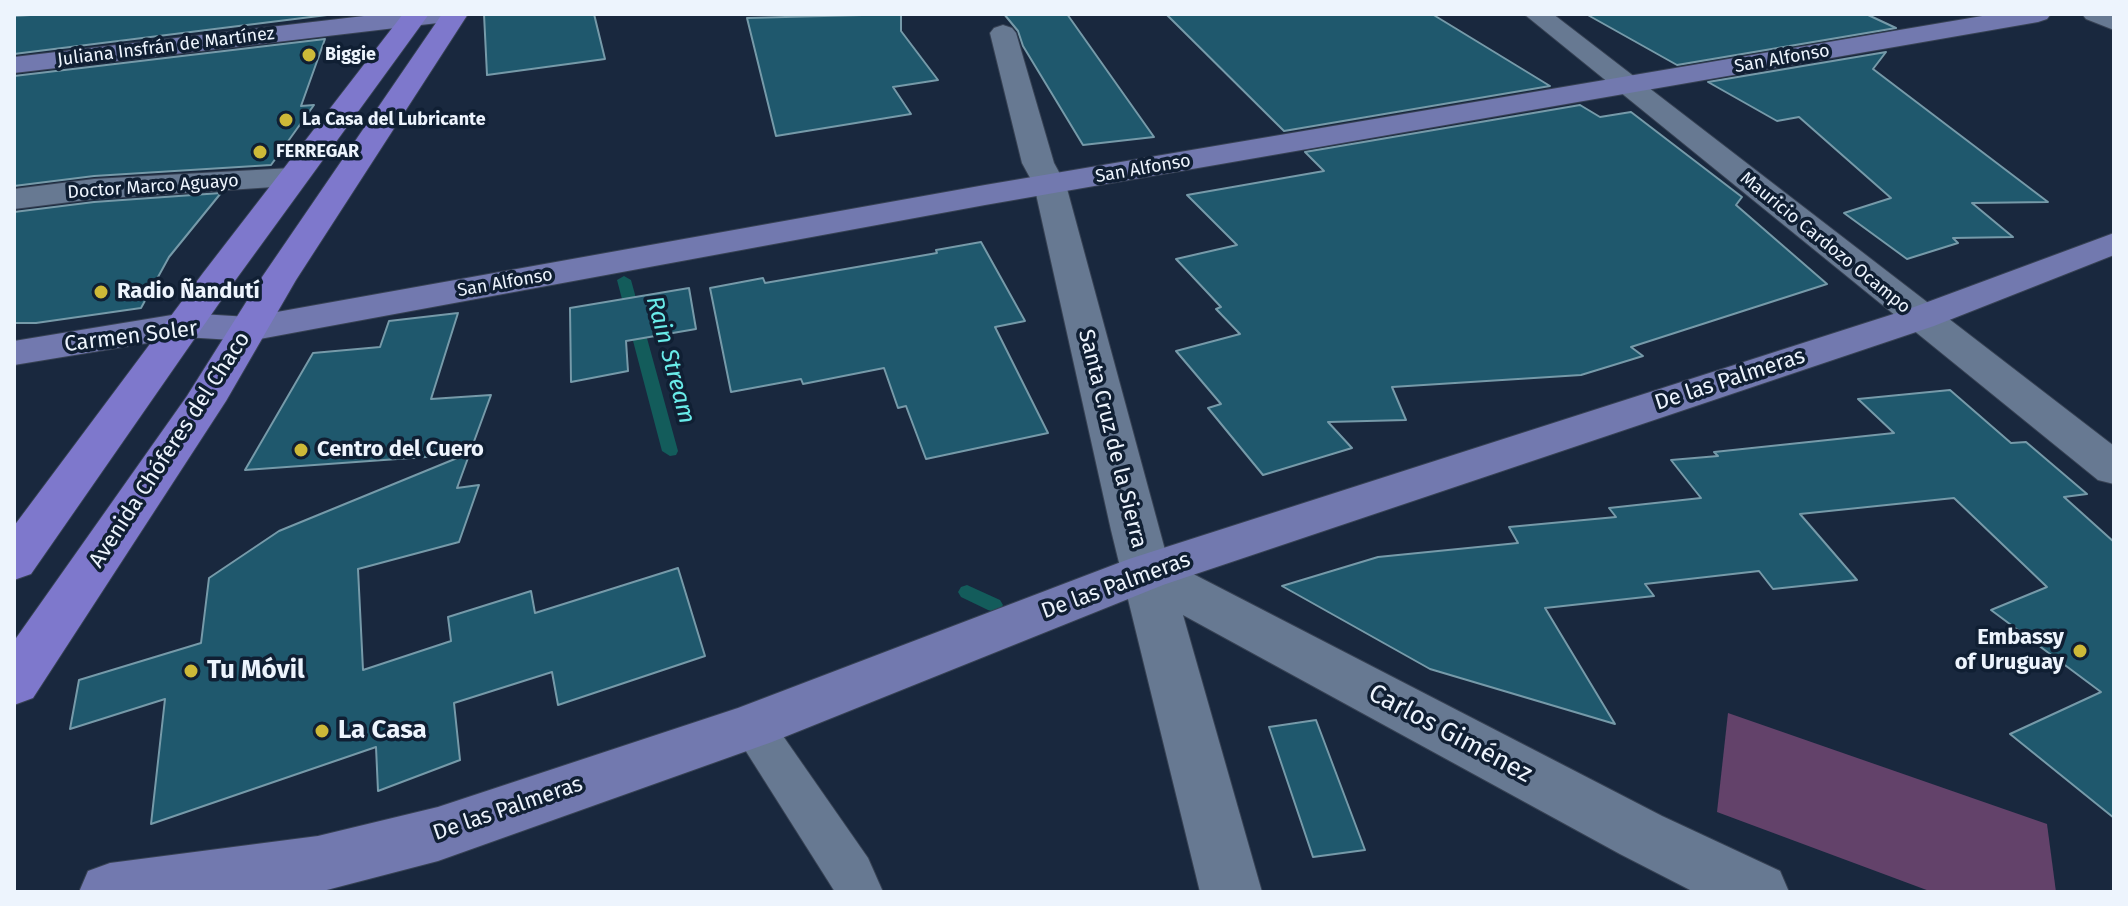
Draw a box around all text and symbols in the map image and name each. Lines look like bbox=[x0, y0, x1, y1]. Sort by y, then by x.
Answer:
street label: Juliana Insfrán de Martínez bbox=[56, 23, 276, 71]
street label: San Alfonso bbox=[1733, 40, 1831, 78]
place label: Biggie bbox=[325, 44, 376, 66]
marker: Biggie bbox=[300, 46, 318, 64]
place label: La Casa del Lubricante bbox=[302, 109, 486, 131]
marker: La Casa del Lubricante bbox=[277, 111, 295, 129]
place label: FERREGAR bbox=[276, 141, 359, 163]
marker: FERREGAR bbox=[251, 143, 269, 161]
street label: San Alfonso bbox=[1094, 150, 1192, 188]
street label: Mauricio Cardozo Ocampo bbox=[1736, 168, 1914, 318]
street label: Doctor Marco Aguayo bbox=[67, 170, 239, 204]
street label: San Alfonso bbox=[456, 264, 554, 302]
place label: Radio Ñandutí bbox=[117, 279, 260, 305]
marker: Radio Ñandutí bbox=[92, 283, 110, 301]
water label: Rain Stream bbox=[639, 293, 701, 427]
street label: Carmen Soler bbox=[63, 316, 199, 358]
street label: Avenida Chóferes del Chaco bbox=[84, 327, 256, 573]
street label: Santa Cruz de la Sierra bbox=[1072, 327, 1152, 551]
street label: De las Palmeras bbox=[1651, 343, 1809, 417]
place label: Centro del Cuero bbox=[317, 437, 484, 463]
marker: Centro del Cuero bbox=[292, 441, 310, 459]
street label: De las Palmeras bbox=[1038, 547, 1194, 625]
place label: Embassy of Uruguay bbox=[1955, 625, 2064, 676]
marker: Embassy of Uruguay bbox=[2071, 642, 2089, 660]
place label: Tu Móvil bbox=[207, 655, 305, 687]
marker: Tu Móvil bbox=[182, 662, 200, 680]
street label: Carlos Giménez bbox=[1363, 678, 1537, 790]
place label: La Casa bbox=[338, 715, 427, 747]
marker: La Casa bbox=[313, 722, 331, 740]
street label: De las Palmeras bbox=[430, 771, 586, 847]

